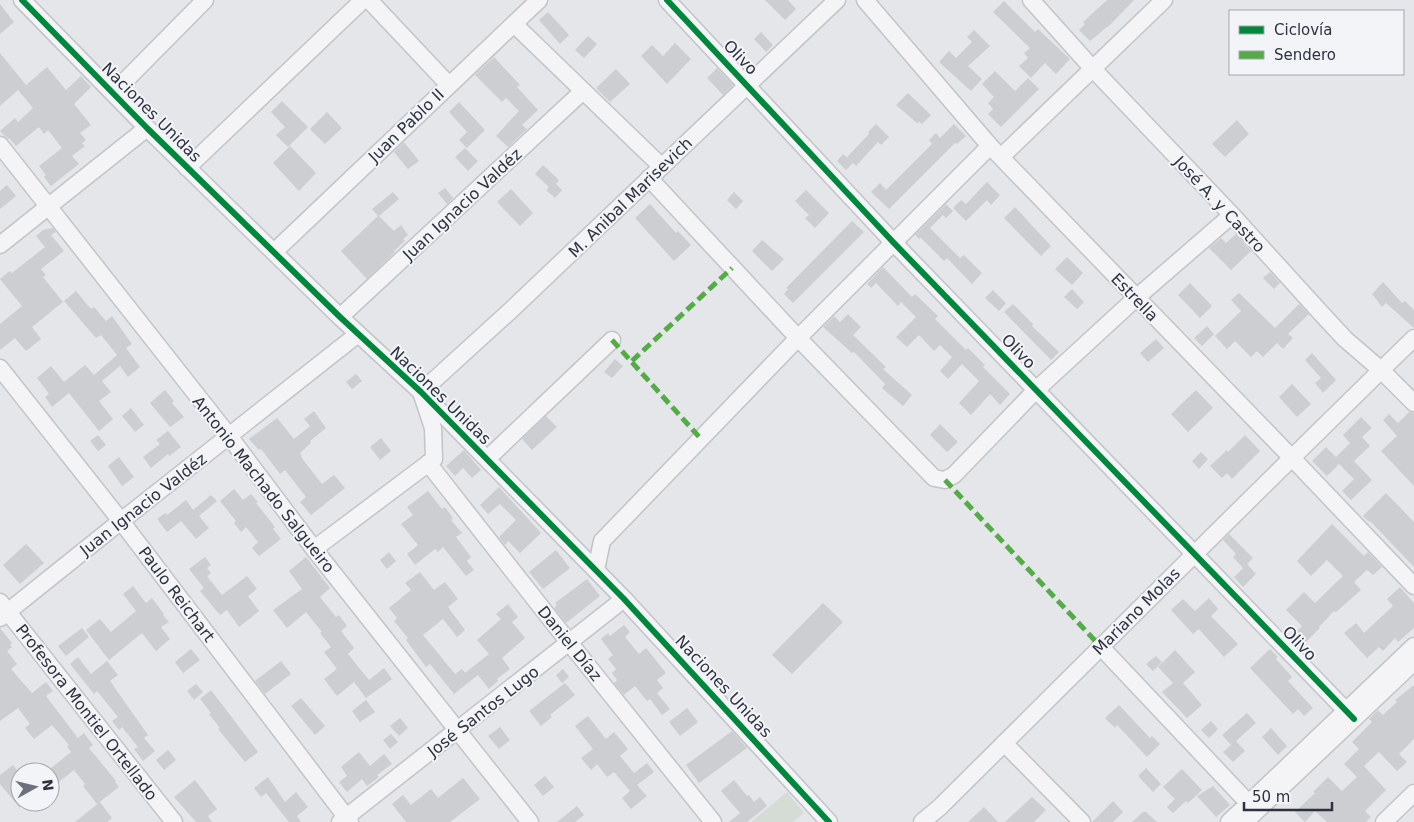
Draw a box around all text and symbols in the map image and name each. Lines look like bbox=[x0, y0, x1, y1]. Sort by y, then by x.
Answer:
legend bbox=[1229, 10, 1404, 75]
text: Ciclovía bbox=[1274, 21, 1332, 39]
street label: Olivo bbox=[720, 36, 762, 79]
text: Sendero bbox=[1274, 46, 1336, 64]
street label: Naciones Unidas bbox=[98, 59, 205, 166]
street label: Juan Pablo II bbox=[364, 85, 448, 167]
street label: M. Anibal Marisevich bbox=[565, 133, 696, 261]
street label: Juan Ignacio Valdéz bbox=[398, 144, 526, 265]
street label: José A. y Castro bbox=[1169, 152, 1269, 256]
street label: Estrella bbox=[1107, 269, 1162, 325]
street label: Olivo bbox=[998, 330, 1040, 373]
street label: Naciones Unidas bbox=[386, 342, 495, 448]
street label: Antonio Machado Salgueiro bbox=[189, 392, 339, 576]
street label: Juan Ignacio Valdéz bbox=[76, 449, 210, 560]
street label: Paulo Reichart bbox=[135, 543, 219, 646]
street label: Mariano Molas bbox=[1089, 564, 1184, 659]
street label: Daniel Díaz bbox=[534, 602, 606, 685]
street label: Profesora Montiel Ortellado bbox=[12, 620, 161, 804]
street label: Olivo bbox=[1279, 622, 1321, 665]
street label: Naciones Unidas bbox=[671, 631, 776, 741]
street label: José Santos Lugo bbox=[423, 662, 543, 761]
north arrow bbox=[10, 762, 60, 812]
text: N bbox=[39, 778, 57, 792]
scale bar bbox=[1244, 780, 1332, 812]
text: 50 m bbox=[1252, 788, 1290, 806]

